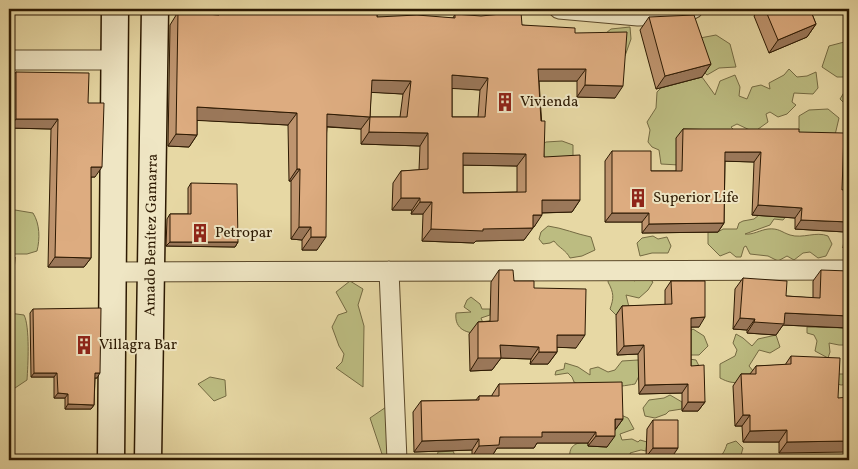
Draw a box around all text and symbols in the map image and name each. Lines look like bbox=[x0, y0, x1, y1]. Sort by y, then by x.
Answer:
building icon: Vivienda bbox=[494, 91, 516, 113]
place label: Vivienda bbox=[520, 92, 579, 113]
street label: Amado Benítez Gamarra bbox=[140, 153, 163, 317]
building icon: Superior Life bbox=[627, 187, 649, 209]
place label: Superior Life bbox=[653, 188, 739, 209]
building icon: Petropar bbox=[189, 222, 211, 244]
place label: Petropar bbox=[215, 223, 272, 244]
building icon: Villagra Bar bbox=[73, 334, 95, 356]
place label: Villagra Bar bbox=[99, 335, 177, 356]

